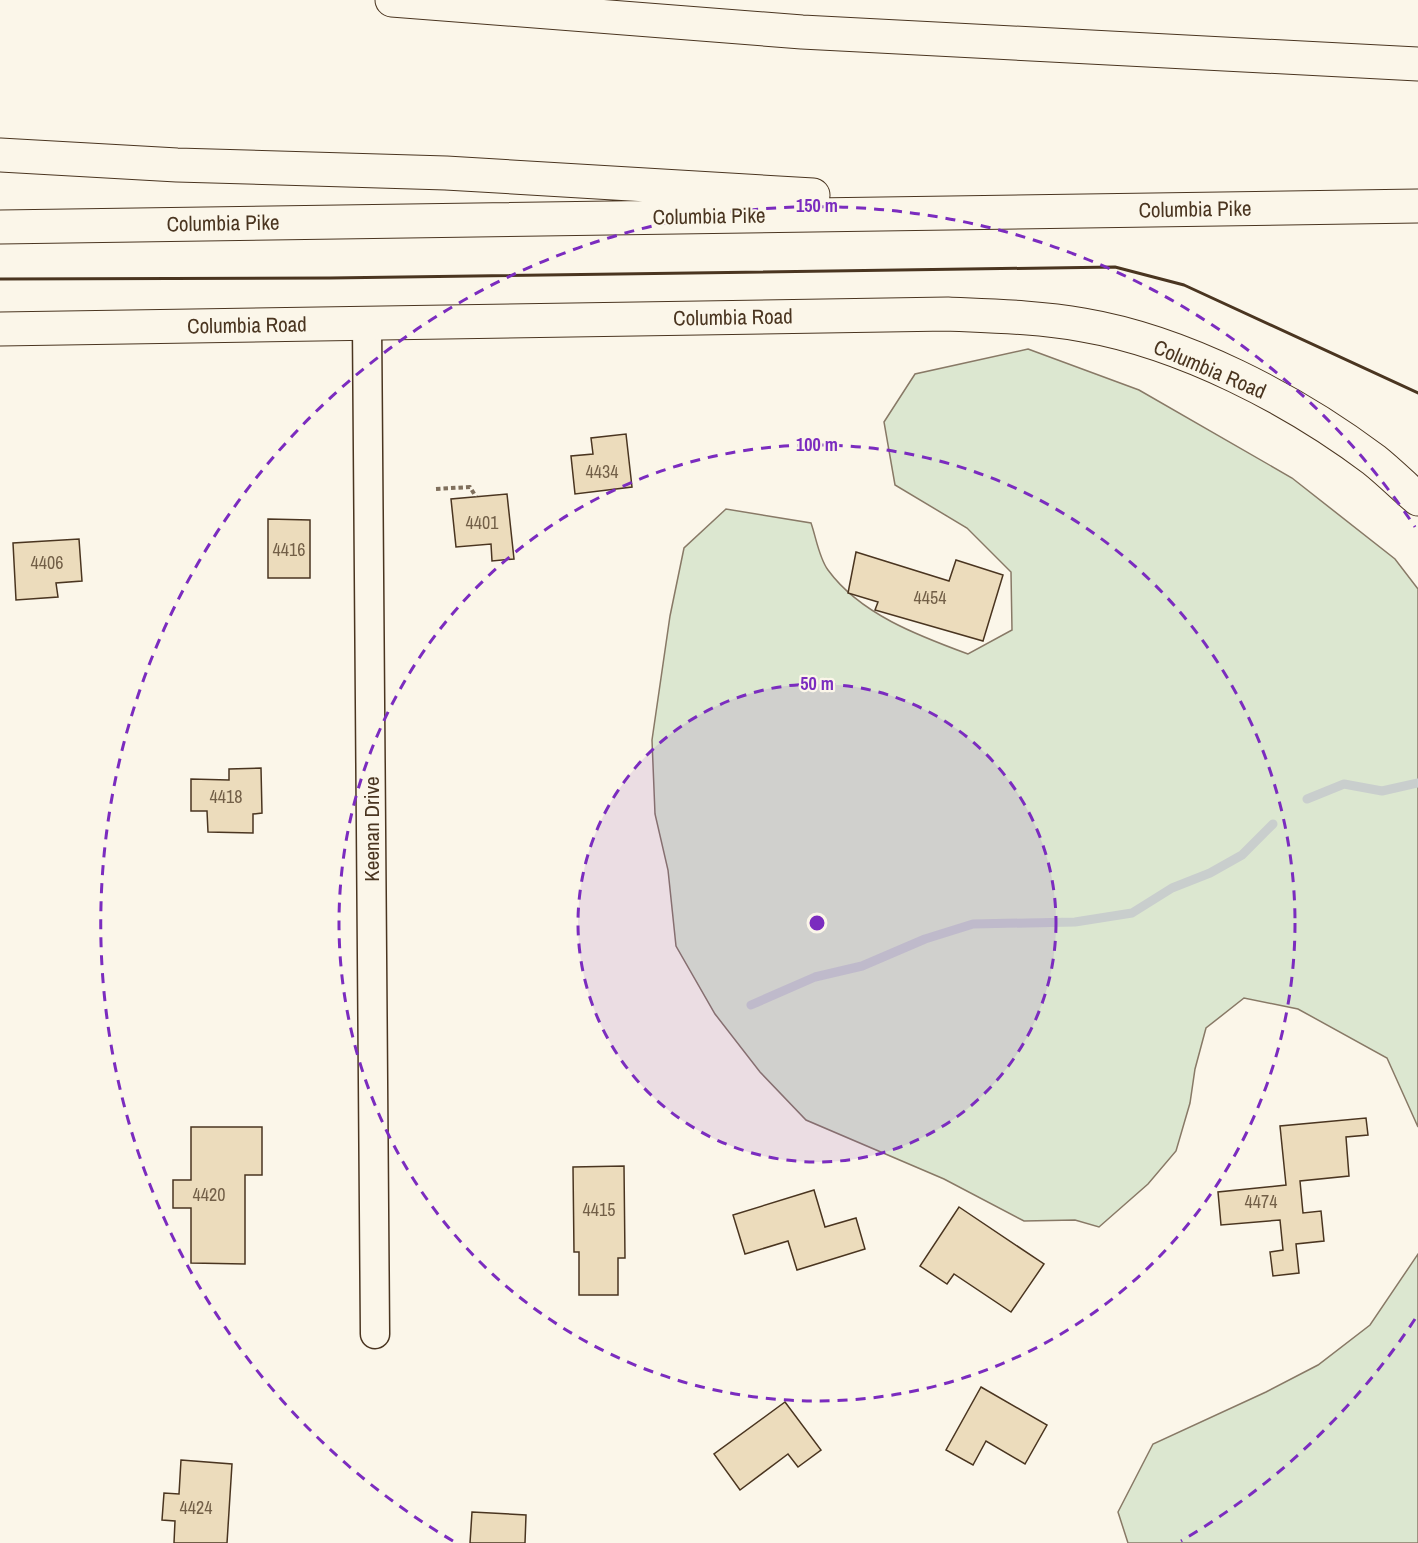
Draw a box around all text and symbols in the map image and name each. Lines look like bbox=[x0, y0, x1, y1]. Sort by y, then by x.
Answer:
text: 150 m bbox=[796, 193, 838, 218]
street label: Columbia Pike bbox=[1138, 194, 1252, 224]
street label: Columbia Pike bbox=[652, 201, 766, 231]
street label: Columbia Pike bbox=[166, 208, 280, 238]
street label: Columbia Road bbox=[673, 301, 793, 333]
street label: Columbia Road bbox=[187, 309, 307, 341]
street label: Columbia Road bbox=[1149, 332, 1271, 406]
text: 100 m bbox=[796, 432, 838, 457]
house number: 4434 bbox=[586, 459, 618, 484]
house number: 4401 bbox=[466, 510, 499, 535]
house number: 4416 bbox=[273, 537, 305, 562]
house number: 4406 bbox=[31, 550, 63, 575]
house number: 4454 bbox=[914, 585, 946, 610]
text: 50 m bbox=[800, 671, 834, 696]
street label: Keenan Drive bbox=[357, 776, 386, 882]
house number: 4418 bbox=[210, 784, 242, 809]
centre of rings bbox=[807, 913, 827, 933]
house number: 4420 bbox=[193, 1182, 225, 1207]
house number: 4474 bbox=[1245, 1189, 1277, 1214]
house number: 4415 bbox=[583, 1197, 615, 1222]
house number: 4424 bbox=[180, 1495, 212, 1520]

